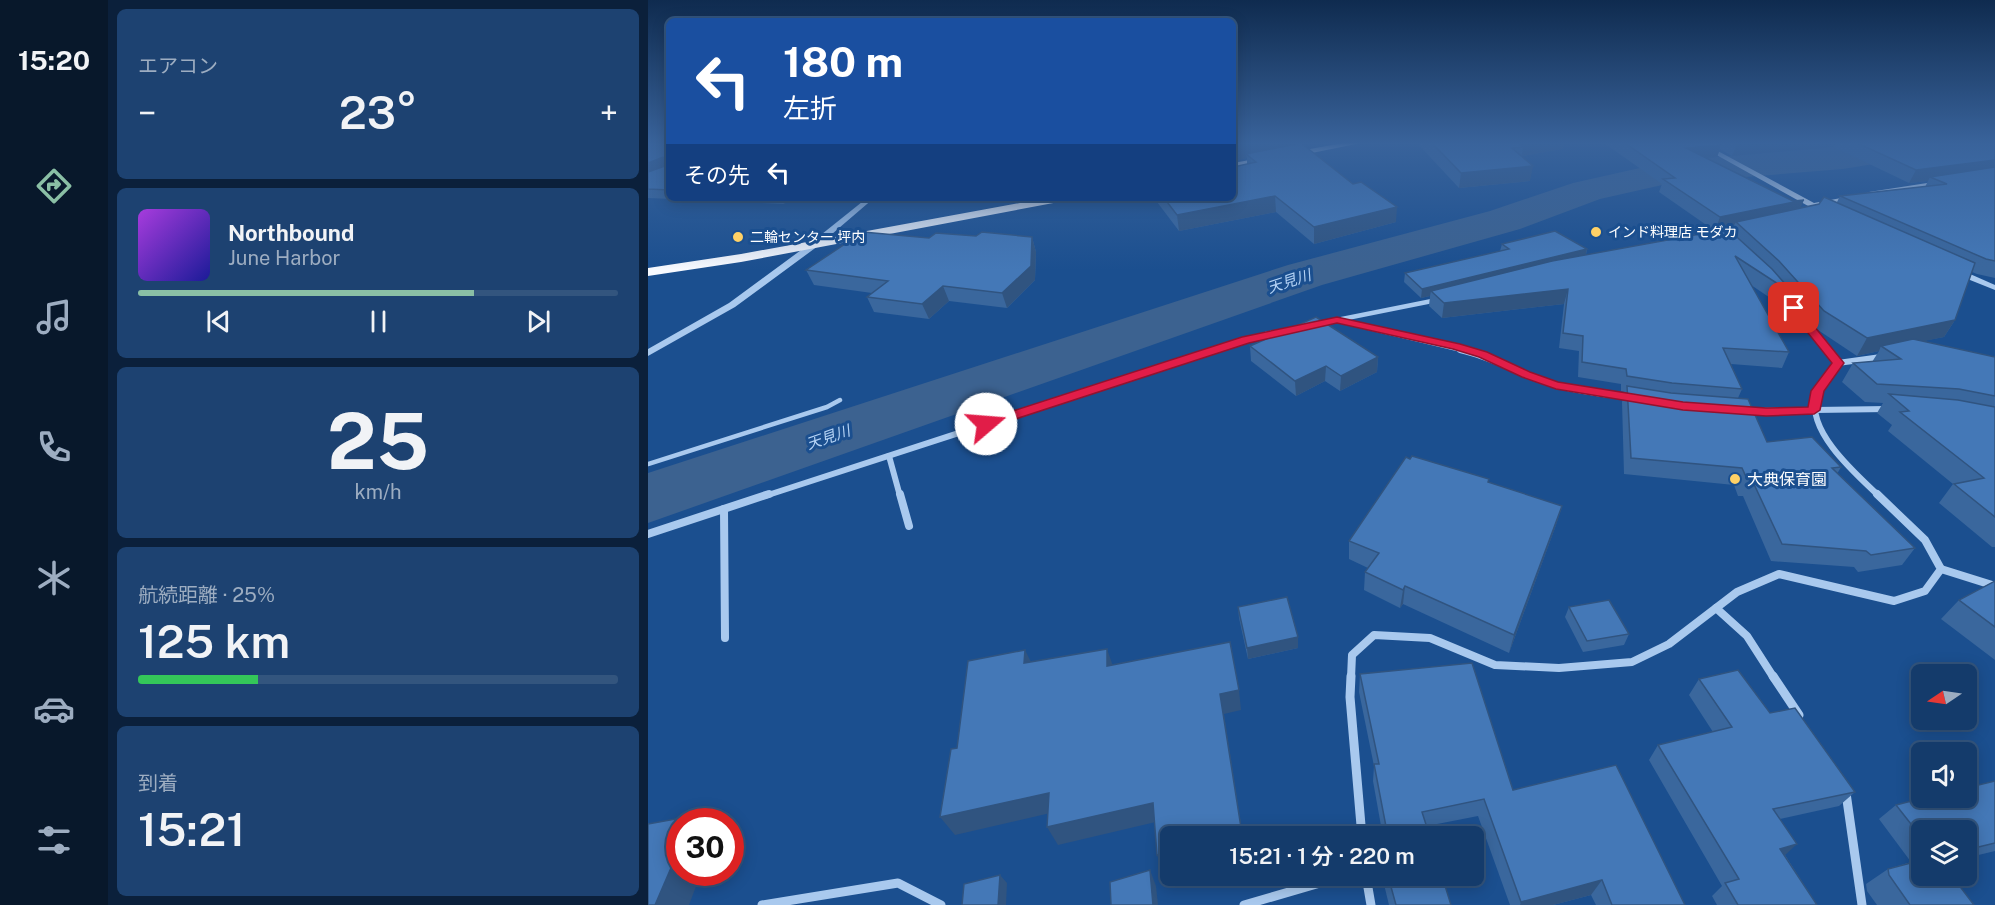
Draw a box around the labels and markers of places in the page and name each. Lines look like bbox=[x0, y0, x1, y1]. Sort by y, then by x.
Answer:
place label: インド料理店 モダカ bbox=[1608, 224, 1737, 240]
marker: インド料理店 モダカ bbox=[1589, 225, 1603, 239]
place label: 二輪センター 坪内 bbox=[750, 229, 865, 245]
marker: 二輪センター 坪内 bbox=[731, 230, 745, 244]
pin bbox=[1768, 282, 1819, 333]
place label: 大典保育園 bbox=[1747, 470, 1827, 489]
marker: 大典保育園 bbox=[1728, 472, 1742, 486]

